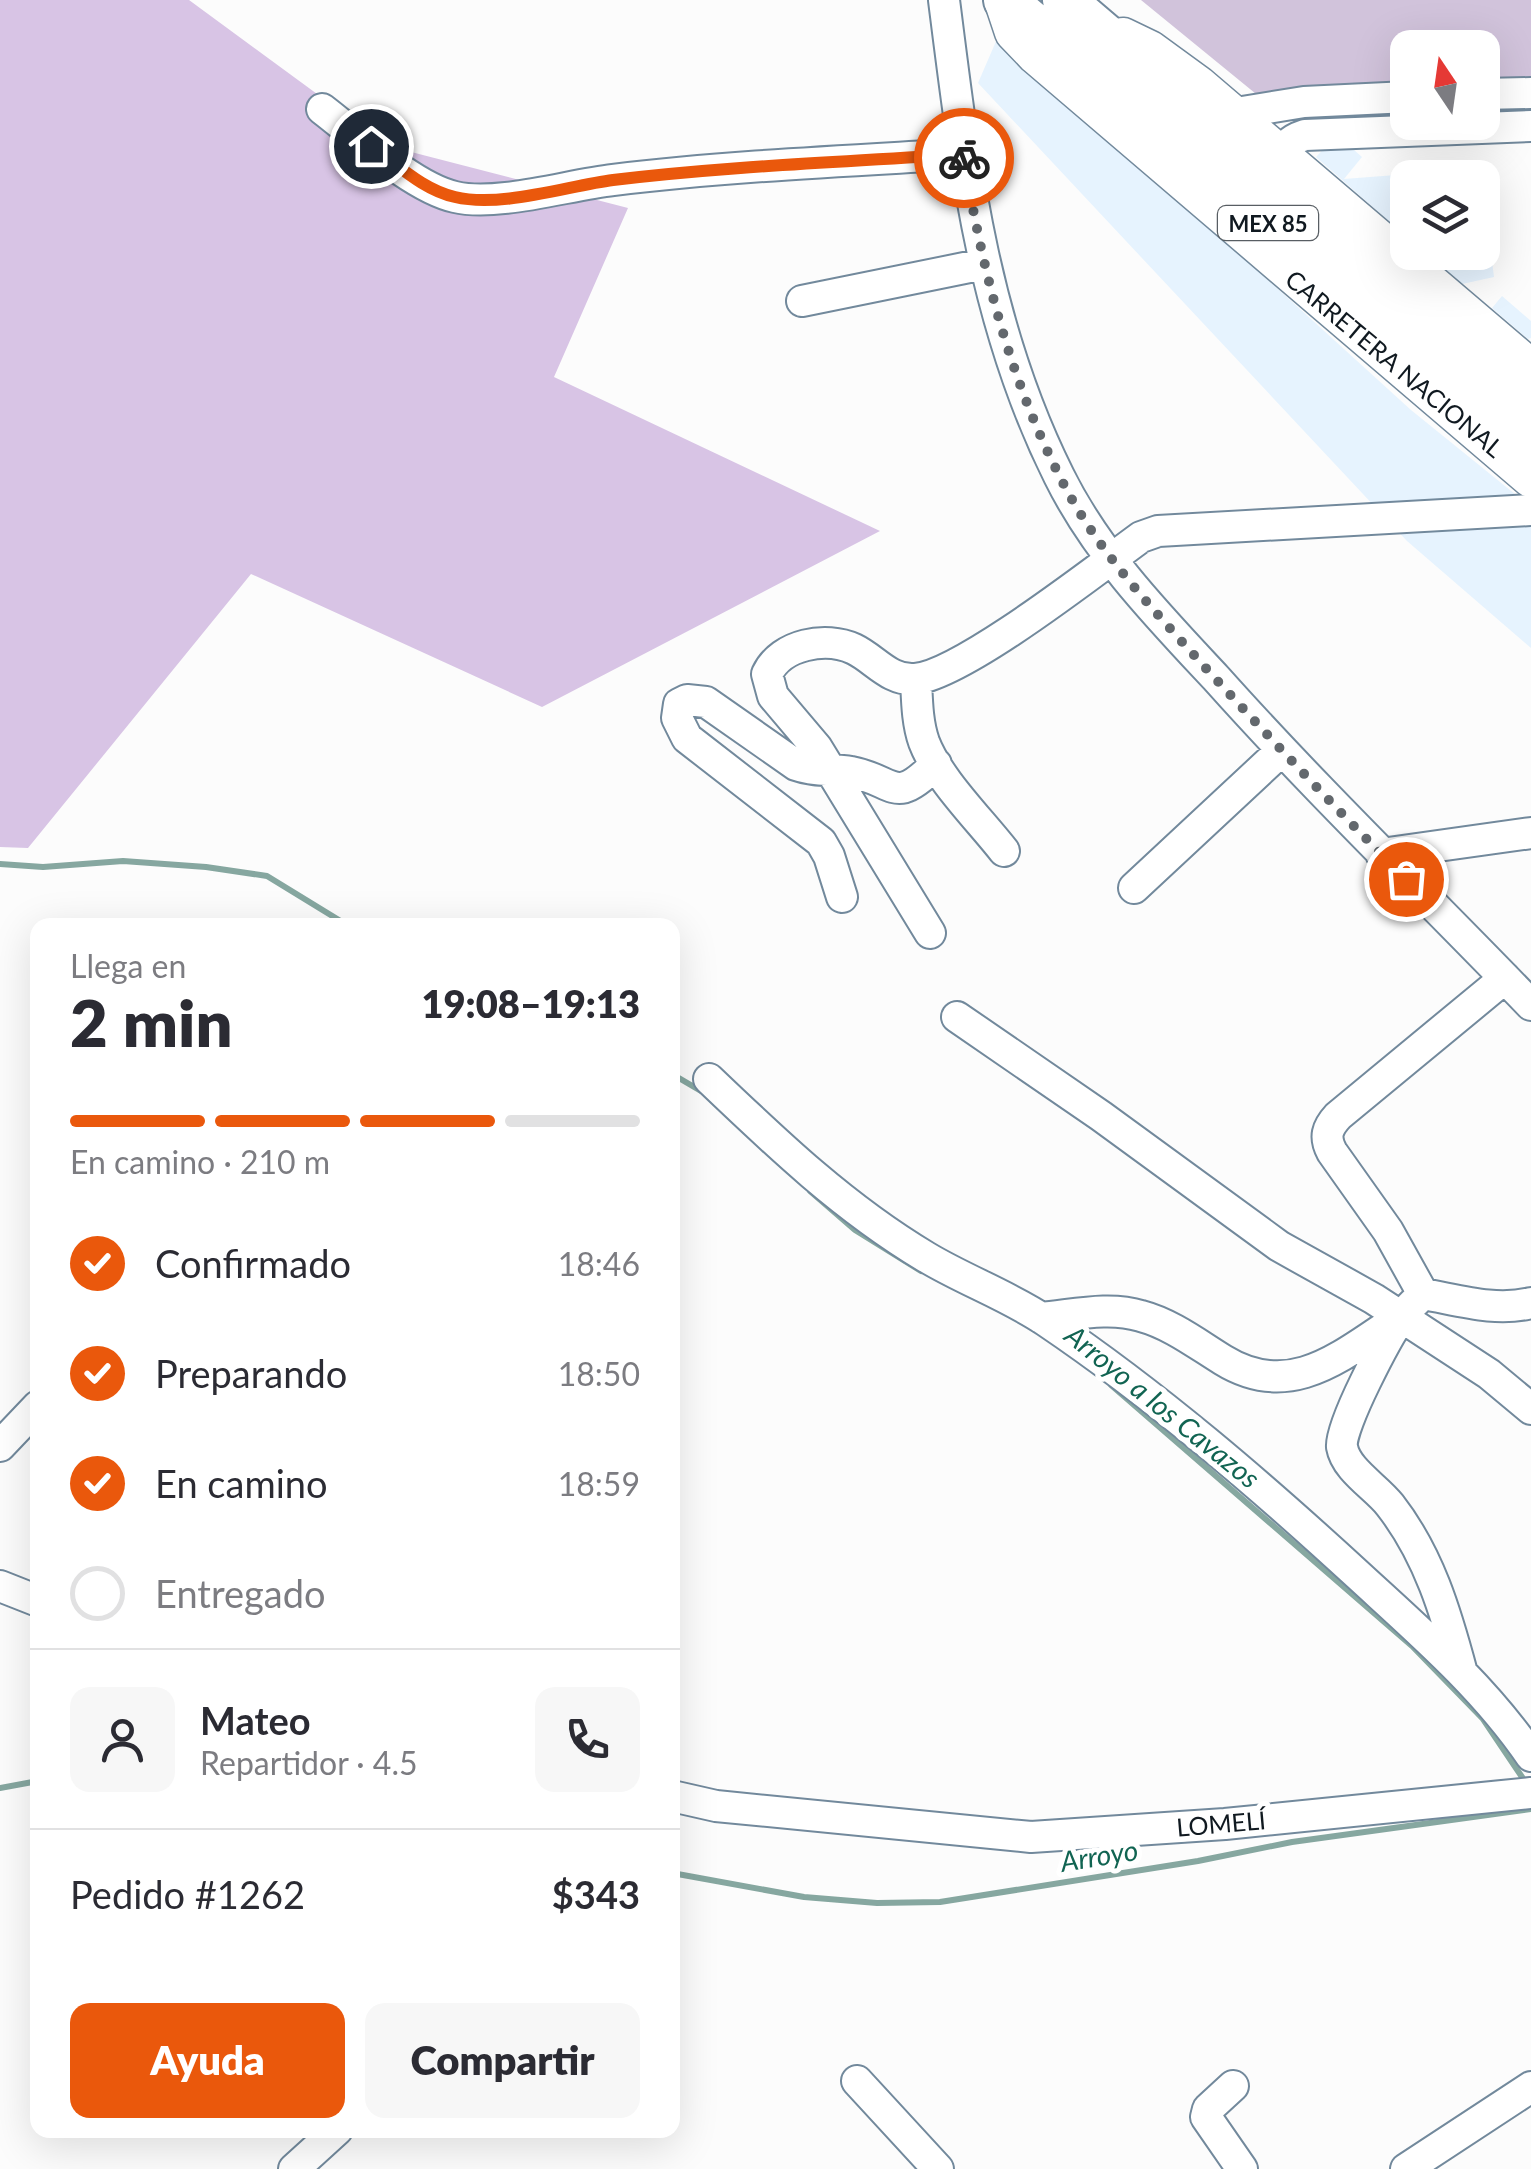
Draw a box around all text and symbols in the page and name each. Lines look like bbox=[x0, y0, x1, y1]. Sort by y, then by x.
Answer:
north arrow bbox=[1390, 30, 1500, 140]
map controls bbox=[1390, 30, 1500, 270]
pin bbox=[329, 104, 414, 189]
courier bbox=[914, 108, 1014, 208]
icon: home bbox=[344, 119, 399, 174]
icon: bike bbox=[937, 131, 992, 186]
button: layers bbox=[1390, 160, 1500, 270]
road number: MEX 85 bbox=[1218, 206, 1318, 240]
street label: CARRETERA NACIONAL bbox=[1280, 263, 1510, 463]
pin bbox=[1364, 837, 1449, 922]
icon: bag bbox=[1379, 852, 1434, 907]
text: Llega en bbox=[70, 946, 186, 985]
text: 19:08–19:13 bbox=[421, 980, 640, 1026]
text: 2 min bbox=[70, 983, 232, 1061]
text: En camino · 210 m bbox=[70, 1142, 330, 1181]
icon: check bbox=[70, 1236, 125, 1291]
text: Confirmado bbox=[155, 1240, 351, 1286]
text: 18:46 bbox=[558, 1244, 640, 1283]
water label: Arroyo a los Cavazos bbox=[1058, 1317, 1267, 1495]
icon: check bbox=[70, 1346, 125, 1401]
text: Preparando bbox=[155, 1350, 347, 1396]
text: 18:50 bbox=[558, 1354, 640, 1393]
icon: check bbox=[70, 1456, 125, 1511]
text: En camino bbox=[155, 1460, 328, 1506]
text: 18:59 bbox=[558, 1464, 640, 1503]
text: Entregado bbox=[155, 1570, 326, 1616]
button: person bbox=[70, 1687, 175, 1792]
button: phone bbox=[535, 1687, 640, 1792]
text: Mateo bbox=[200, 1697, 311, 1743]
text: Repartidor · 4.5 bbox=[200, 1743, 418, 1782]
street label: LOMELÍ bbox=[1175, 1804, 1269, 1842]
water label: Arroyo bbox=[1057, 1832, 1140, 1878]
text: Pedido #1262 bbox=[70, 1871, 305, 1917]
text: $343 bbox=[552, 1871, 640, 1917]
button: Ayuda bbox=[70, 2003, 345, 2118]
button: Compartir bbox=[365, 2003, 640, 2118]

